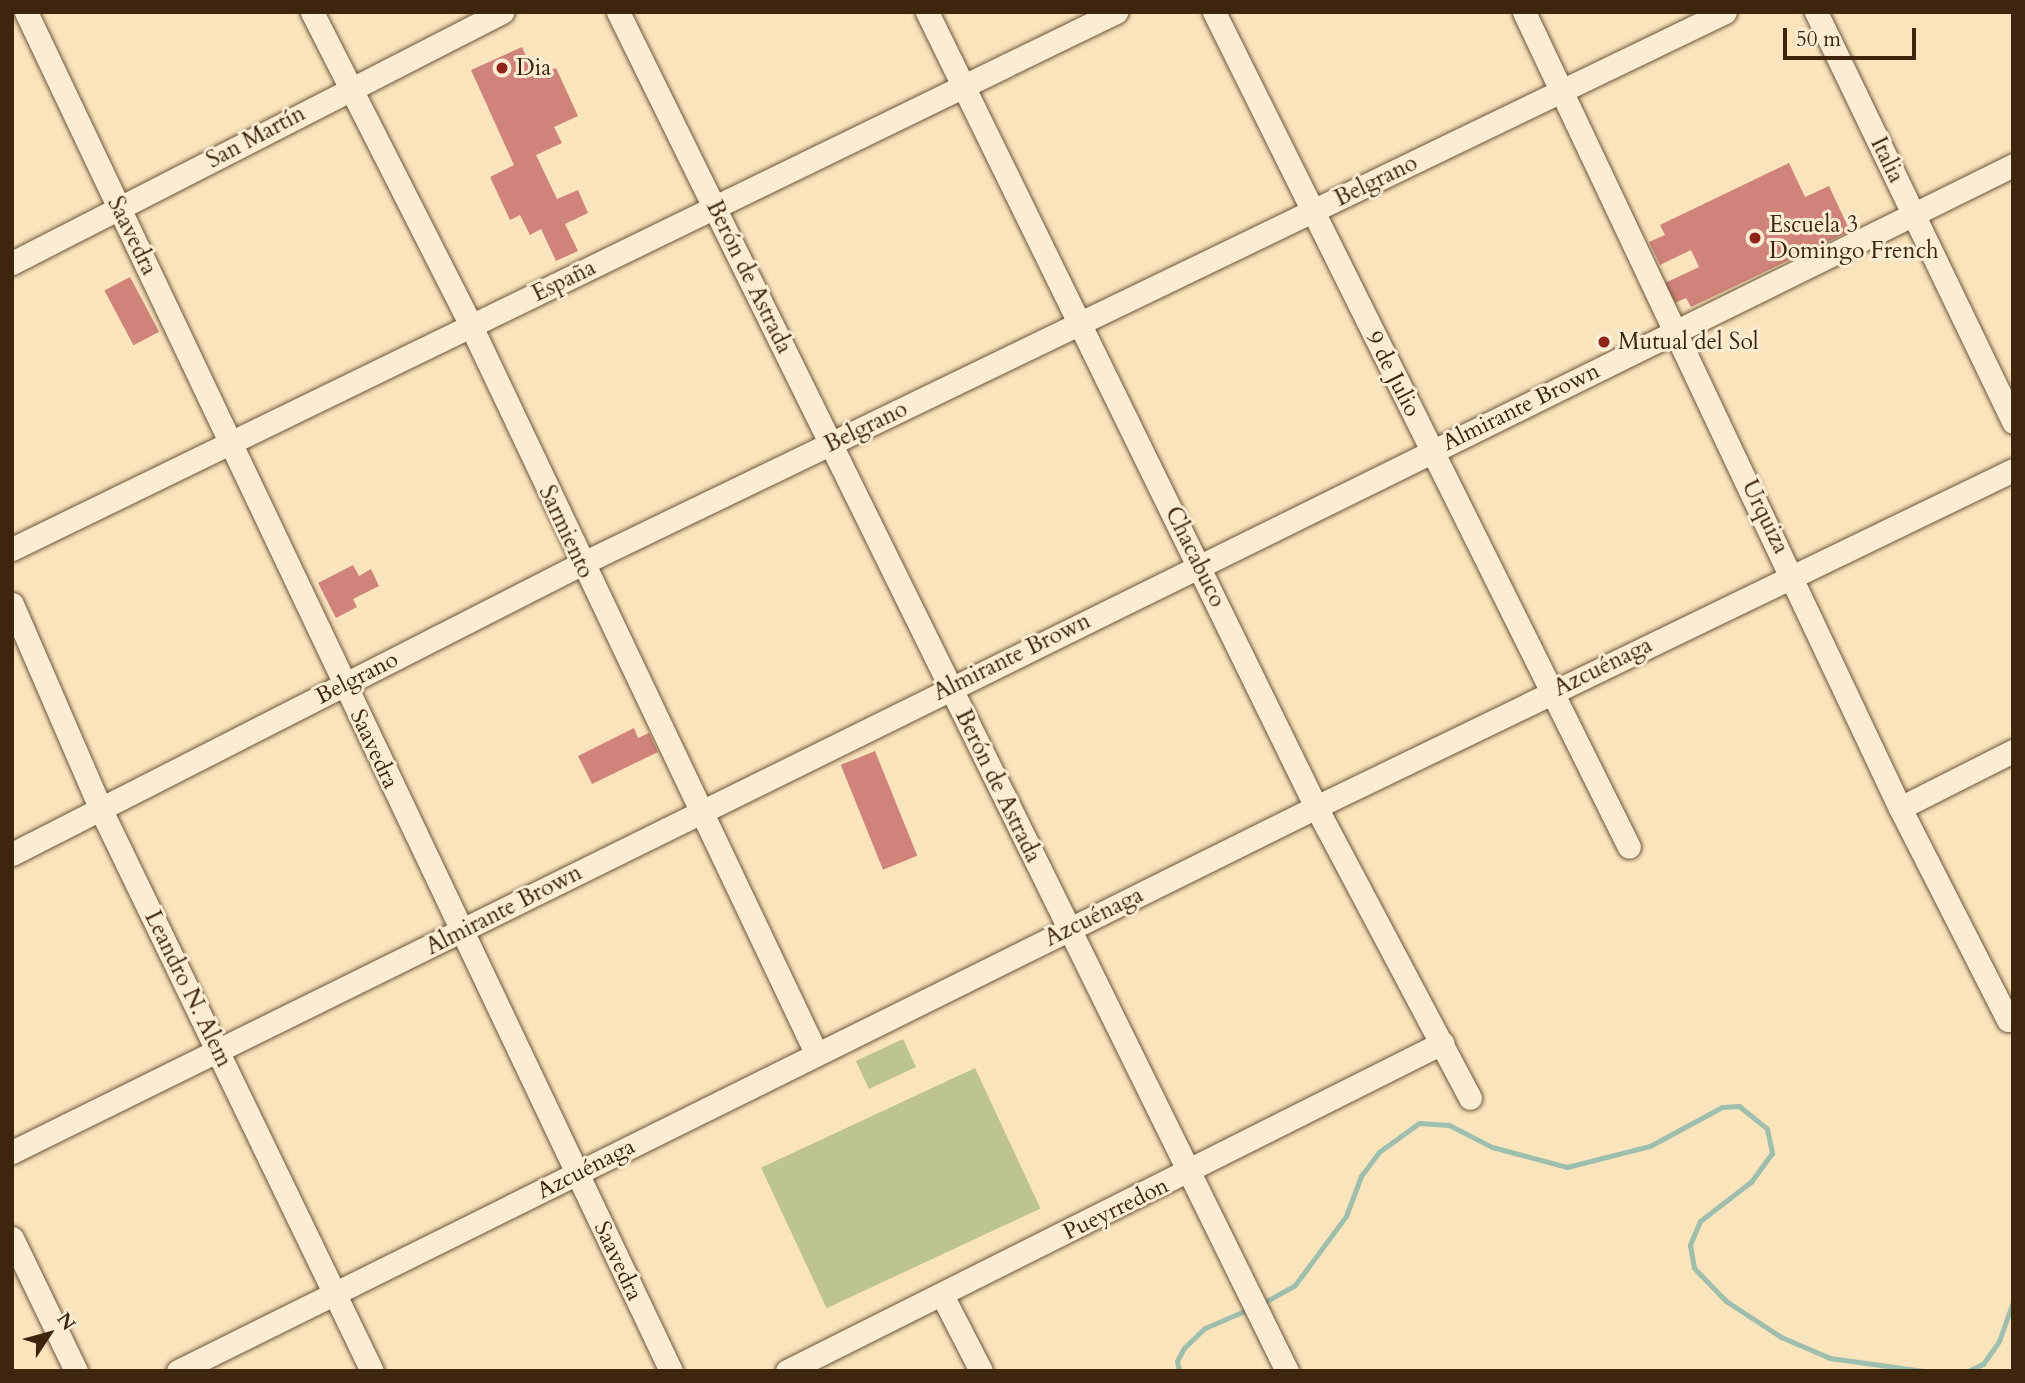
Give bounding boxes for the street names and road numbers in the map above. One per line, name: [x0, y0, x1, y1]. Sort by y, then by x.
street label: San Martín: [202, 100, 310, 174]
street label: Italia: [1864, 133, 1910, 187]
street label: Belgrano: [1330, 149, 1422, 213]
street label: Saavedra: [101, 192, 163, 280]
street label: Berón de Astrada: [700, 196, 798, 358]
street label: España: [528, 254, 600, 308]
street label: 9 de Julio: [1360, 327, 1426, 421]
street label: Almirante Brown: [1438, 357, 1604, 457]
street label: Belgrano: [820, 395, 912, 459]
street label: Urquiza: [1735, 476, 1795, 558]
street label: Sarmiento: [533, 481, 599, 583]
street label: Chacabuco: [1159, 502, 1231, 612]
street label: Almirante Brown: [929, 607, 1095, 707]
street label: Azcuénaga: [1549, 631, 1657, 703]
street label: Belgrano: [311, 646, 403, 710]
street label: Saavedra: [344, 705, 404, 793]
street label: Berón de Astrada: [949, 705, 1047, 867]
street label: Almirante Brown: [421, 859, 587, 961]
street label: Azcuénaga: [1040, 881, 1148, 953]
street label: Leandro N. Alem: [138, 906, 238, 1072]
street label: Azcuénaga: [532, 1133, 640, 1205]
street label: Pueyrredon: [1059, 1172, 1173, 1246]
street label: Saavedra: [588, 1217, 648, 1305]

